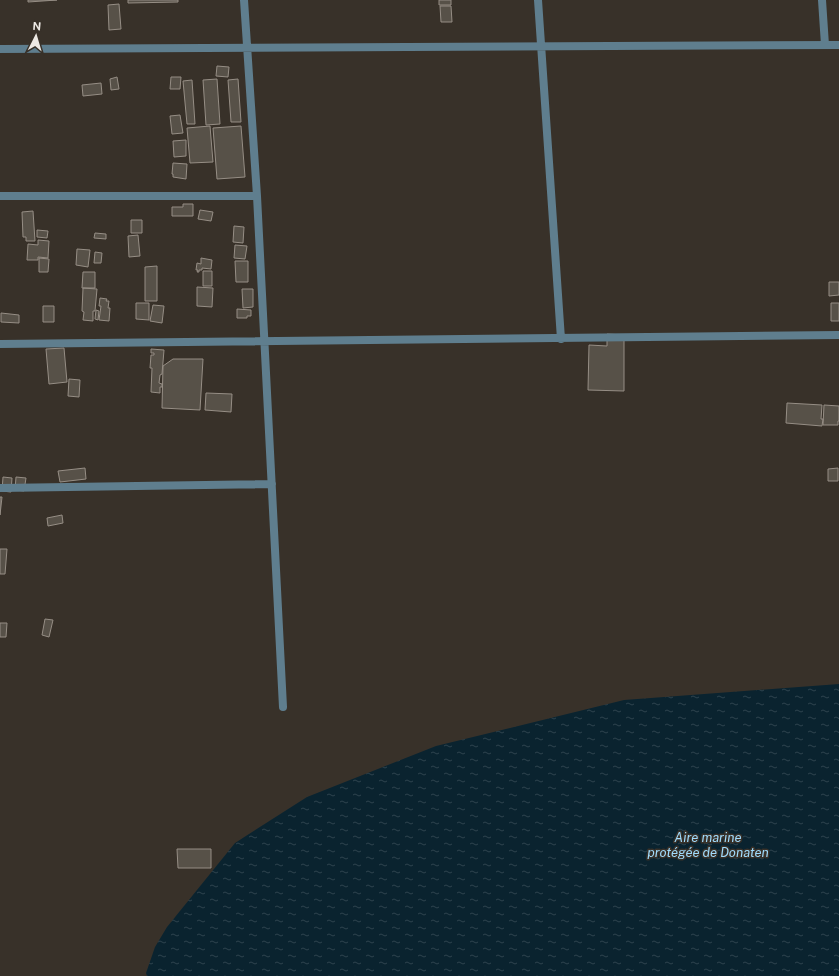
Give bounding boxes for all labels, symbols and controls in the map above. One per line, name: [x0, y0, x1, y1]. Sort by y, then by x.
north arrow: [16, 16, 56, 56]
text: N: [32, 20, 42, 32]
water label: Aire marine protégée de Donaten: [647, 830, 769, 860]

